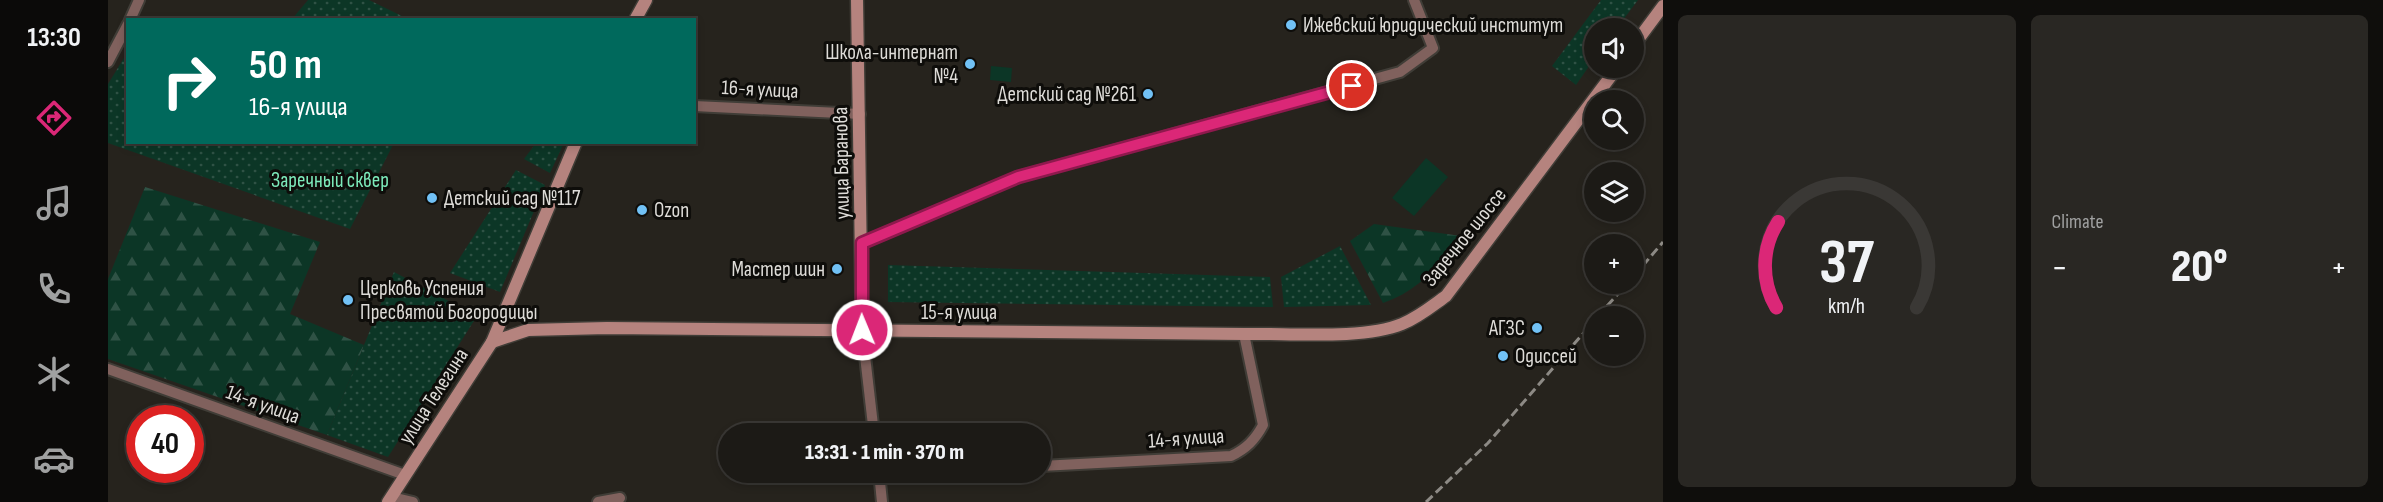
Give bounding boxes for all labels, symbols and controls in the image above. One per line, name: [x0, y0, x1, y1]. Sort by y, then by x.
place label: Ижевский юридический институт: [1303, 13, 1563, 38]
marker: Ижевский юридический институт: [1284, 18, 1298, 32]
map controls: [1584, 18, 1644, 366]
button: sound: [1584, 18, 1644, 78]
text: 13:30: [27, 22, 81, 54]
text: 50 m: [249, 40, 322, 91]
place label: Школа-интернат №4: [825, 40, 958, 89]
icon: right: [150, 42, 228, 120]
marker: Школа-интернат №4: [963, 57, 977, 71]
pin: [1326, 60, 1377, 111]
icon: arrive: [1335, 69, 1368, 102]
street label: 16-я улица: [721, 75, 799, 104]
place label: Детский сад №261: [998, 82, 1137, 107]
marker: Детский сад №261: [1141, 87, 1155, 101]
button: search: [1584, 90, 1644, 150]
text: 16-я улица: [249, 91, 348, 123]
icon: directions: [33, 97, 75, 139]
street label: улица Баранова: [828, 107, 855, 219]
button: layers: [1584, 162, 1644, 222]
park label: Заречный сквер: [271, 168, 389, 193]
icon: music: [33, 182, 75, 224]
street label: Заречное шоссе: [1417, 183, 1512, 292]
place label: Детский сад №117: [444, 186, 581, 211]
marker: Детский сад №117: [425, 191, 439, 205]
place label: Ozon: [654, 198, 689, 223]
marker: Ozon: [635, 203, 649, 217]
text: Climate: [2052, 210, 2104, 234]
text: 37: [1819, 226, 1875, 301]
button: +: [1584, 234, 1644, 294]
text: 20°: [2171, 240, 2228, 295]
text: −: [2052, 248, 2068, 288]
text: +: [2331, 248, 2347, 288]
place label: Мастер шин: [731, 257, 825, 282]
marker: Мастер шин: [830, 262, 844, 276]
icon: phone: [33, 268, 75, 310]
place label: Церковь Успения Пресвятой Богородицы: [360, 276, 538, 325]
marker: Церковь Успения Пресвятой Богородицы: [341, 293, 355, 307]
text: km/h: [1828, 294, 1865, 319]
position arrow: [830, 298, 894, 362]
street label: 15-я улица: [921, 300, 997, 325]
button: −: [1584, 306, 1644, 366]
place label: АГЗС: [1488, 316, 1525, 341]
marker: АГЗС: [1530, 321, 1544, 335]
street label: улица Телегина: [393, 344, 474, 449]
place label: Одиссей: [1515, 344, 1577, 369]
marker: Одиссей: [1496, 349, 1510, 363]
icon: climate: [33, 353, 75, 395]
street label: 14-я улица: [223, 380, 303, 429]
speed limit sign: 40: [126, 405, 204, 483]
street label: 14-я улица: [1147, 423, 1225, 454]
icon: car: [33, 438, 75, 480]
text: 13:31 · 1 min · 370 m: [805, 439, 964, 466]

